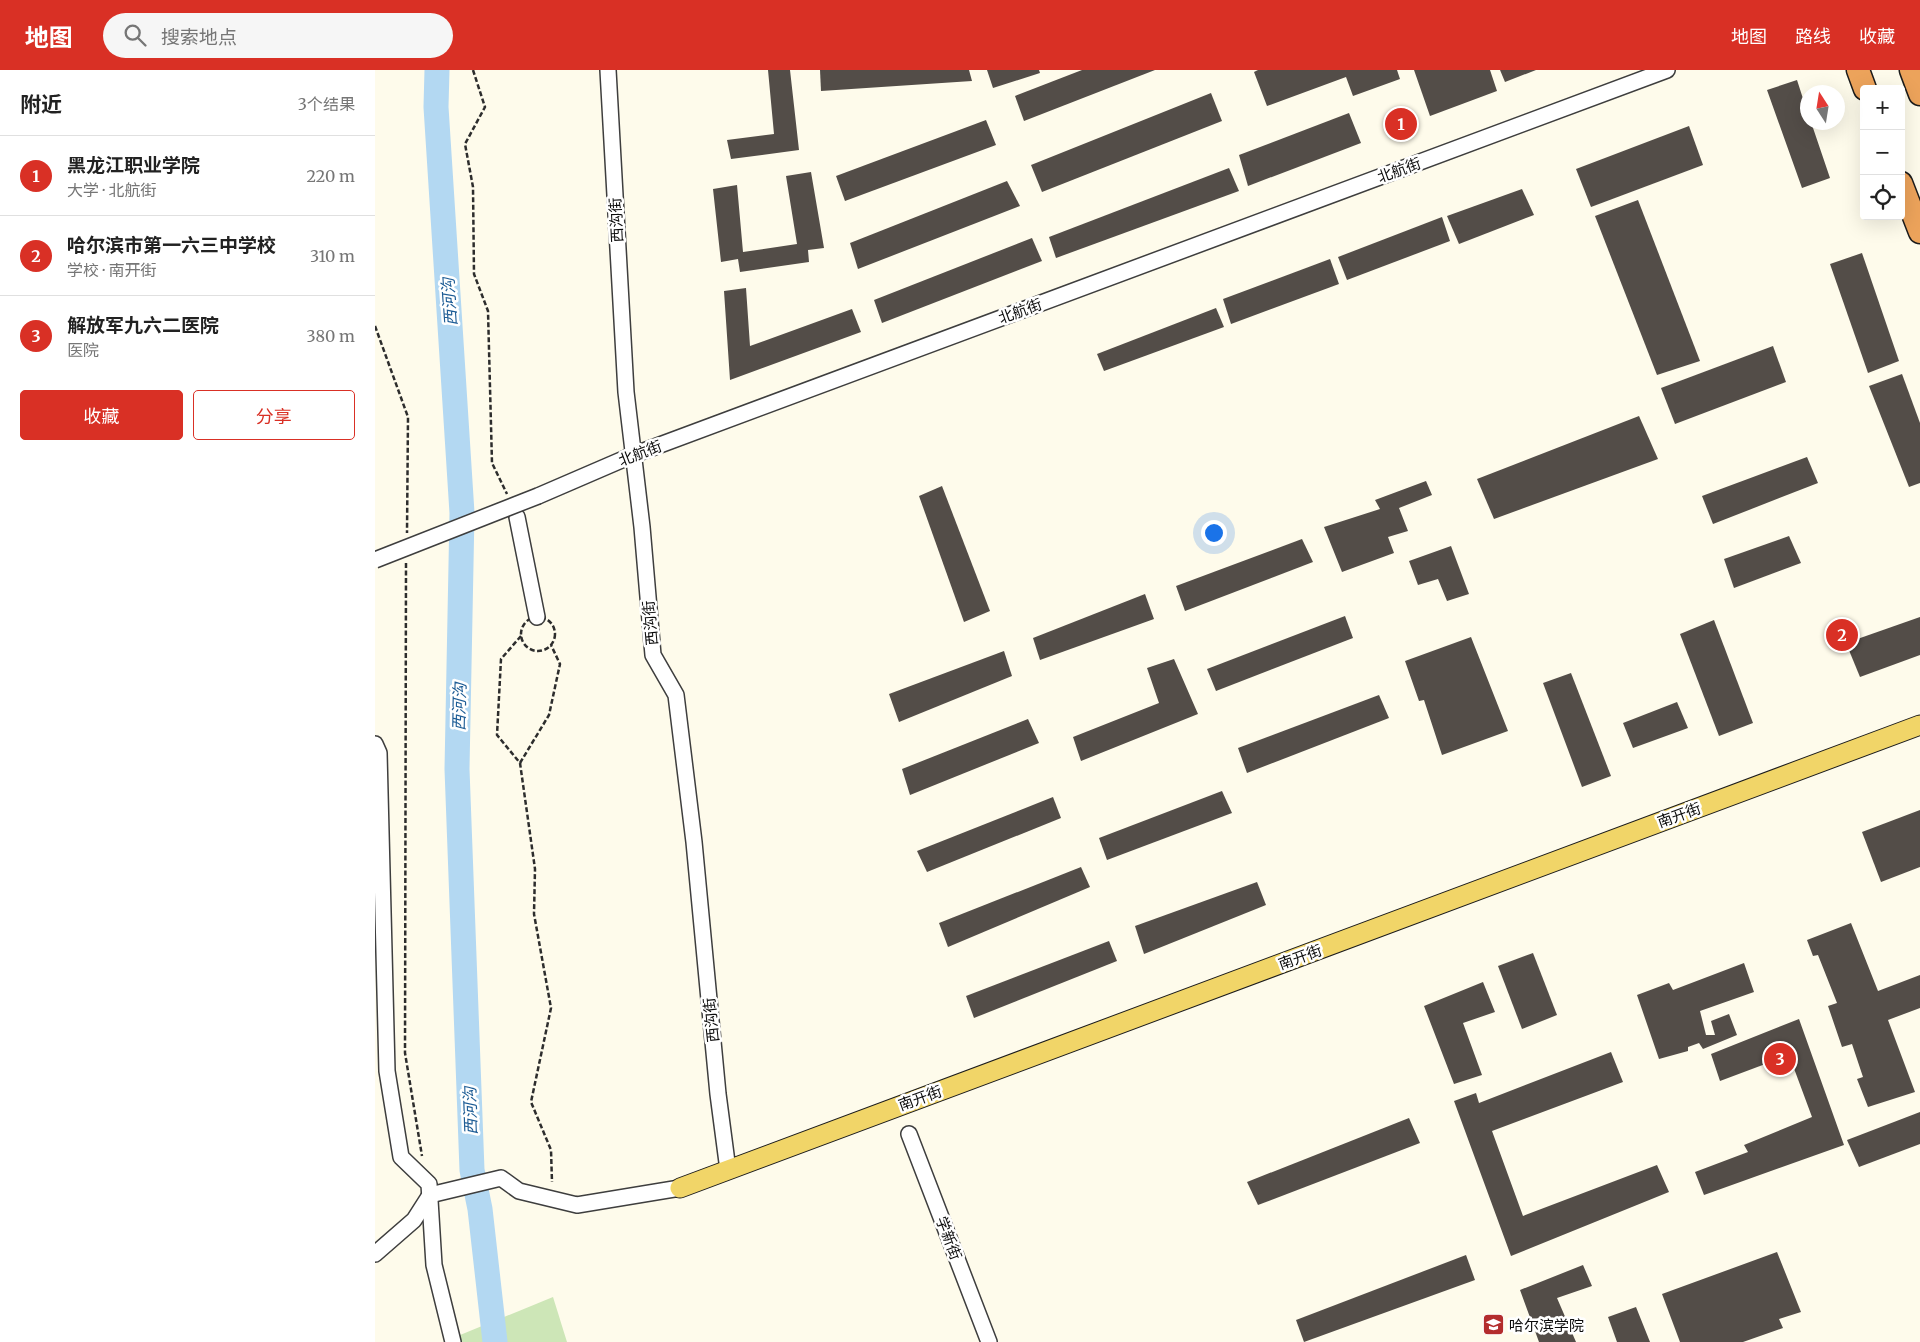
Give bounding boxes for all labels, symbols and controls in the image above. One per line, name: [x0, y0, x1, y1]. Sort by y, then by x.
search box: [103, 13, 453, 58]
icon: search: [121, 21, 149, 49]
text: 地图: [25, 22, 73, 53]
text: 搜索地点: [161, 25, 237, 49]
text: 地图: [1731, 25, 1767, 48]
text: 路线: [1795, 25, 1831, 48]
text: 收藏: [1859, 25, 1895, 48]
north arrow: [1800, 85, 1845, 130]
map controls: [1860, 85, 1905, 220]
button: +: [1860, 85, 1905, 130]
text: 附近: [20, 91, 62, 118]
text: 3个结果: [298, 94, 355, 114]
pin: 1: [1385, 105, 1417, 143]
button: −: [1860, 130, 1905, 175]
text: 黑龙江职业学院: [67, 153, 200, 177]
street label: 北航街: [1375, 153, 1423, 187]
text: 1: [32, 166, 40, 186]
text: 220 m: [307, 166, 355, 186]
button: locate: [1860, 175, 1905, 220]
text: 大学 · 北航街: [67, 180, 156, 200]
street label: 西沟街: [605, 197, 627, 243]
text: 哈尔滨市第一六三中学校: [67, 233, 276, 257]
text: 2: [31, 246, 41, 266]
text: 310 m: [310, 246, 355, 266]
text: 学校 · 南开街: [67, 260, 156, 280]
water label: 西河沟: [437, 275, 461, 327]
street label: 北航街: [996, 294, 1044, 328]
text: 解放军九六二医院: [67, 313, 219, 337]
text: 3: [31, 326, 41, 346]
text: 380 m: [307, 326, 355, 346]
text: 医院: [67, 340, 99, 360]
button: 收藏: [20, 390, 183, 440]
button: 分享: [193, 390, 355, 440]
street label: 北航街: [616, 436, 664, 470]
your location: [1201, 520, 1227, 546]
street label: 西沟街: [639, 600, 661, 646]
pin: 2: [1826, 616, 1858, 654]
water label: 西河沟: [449, 681, 469, 731]
street label: 南开街: [1655, 798, 1703, 832]
street label: 南开街: [1276, 940, 1324, 974]
street label: 西沟街: [699, 997, 723, 1043]
pin: 3: [1764, 1040, 1796, 1078]
street label: 南开街: [896, 1081, 944, 1115]
water label: 西河沟: [459, 1085, 481, 1135]
street label: 学新街: [932, 1214, 966, 1262]
school or university icon: 哈尔滨学院: [1481, 1313, 1505, 1337]
place label: 哈尔滨学院: [1509, 1316, 1584, 1335]

